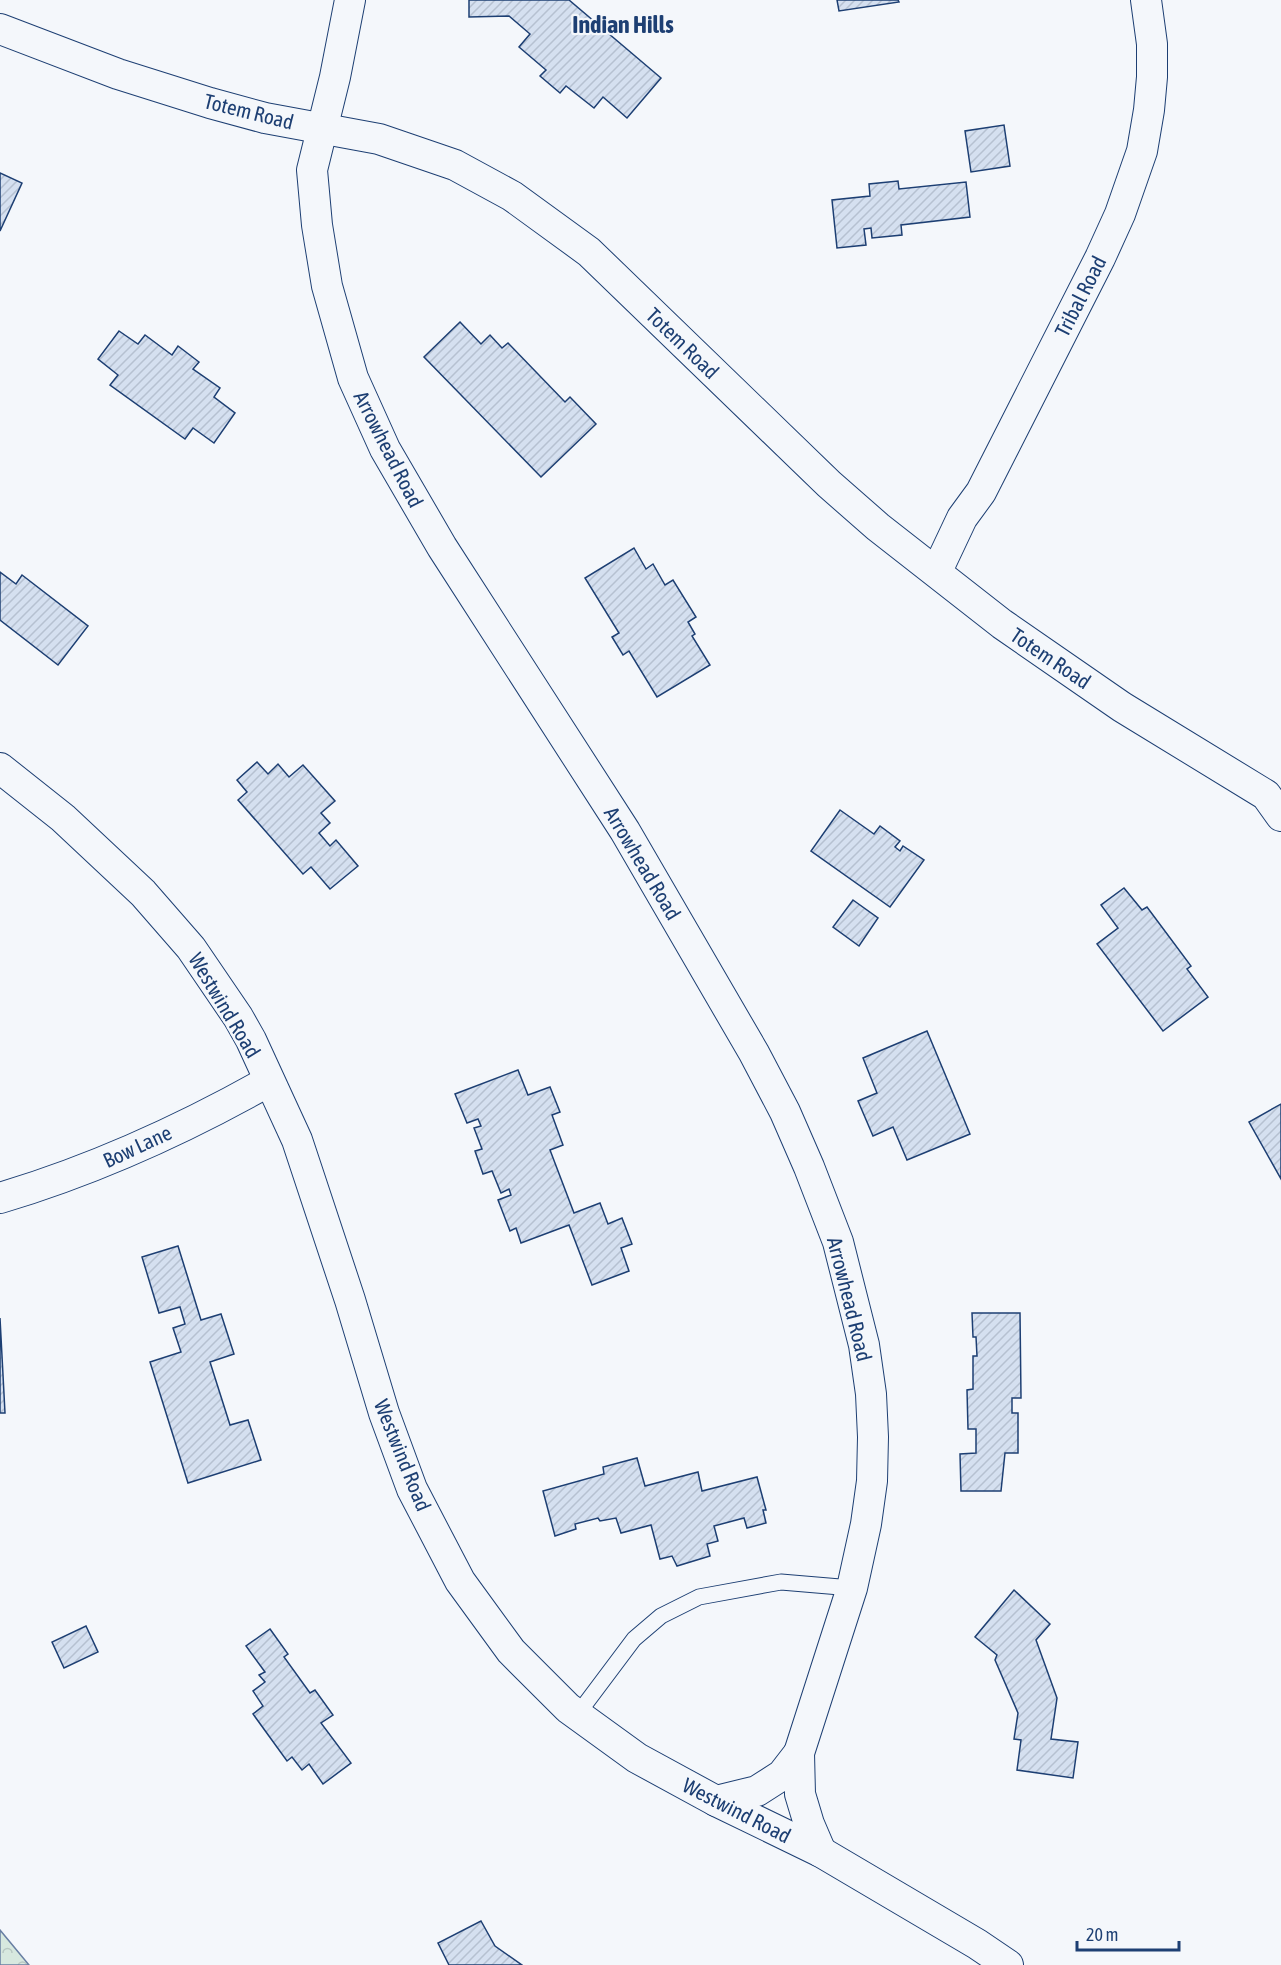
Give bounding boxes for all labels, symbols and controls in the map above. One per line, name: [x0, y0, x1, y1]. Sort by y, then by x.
district label: Indian Hills: [572, 11, 674, 38]
street label: Totem Road: [202, 88, 296, 134]
street label: Tribal Road: [1050, 252, 1110, 340]
street label: Totem Road: [642, 303, 724, 383]
street label: Arrowhead Road: [349, 387, 429, 511]
street label: Totem Road: [1006, 623, 1096, 693]
street label: Arrowhead Road: [600, 802, 686, 924]
street label: Westwind Road: [184, 948, 266, 1062]
street label: Bow Lane: [99, 1120, 175, 1172]
street label: Arrowhead Road: [823, 1234, 877, 1364]
street label: Westwind Road: [370, 1396, 436, 1514]
street label: Westwind Road: [679, 1773, 795, 1847]
scale bar: [1077, 1914, 1179, 1952]
text: 20 m: [1086, 1924, 1118, 1945]

